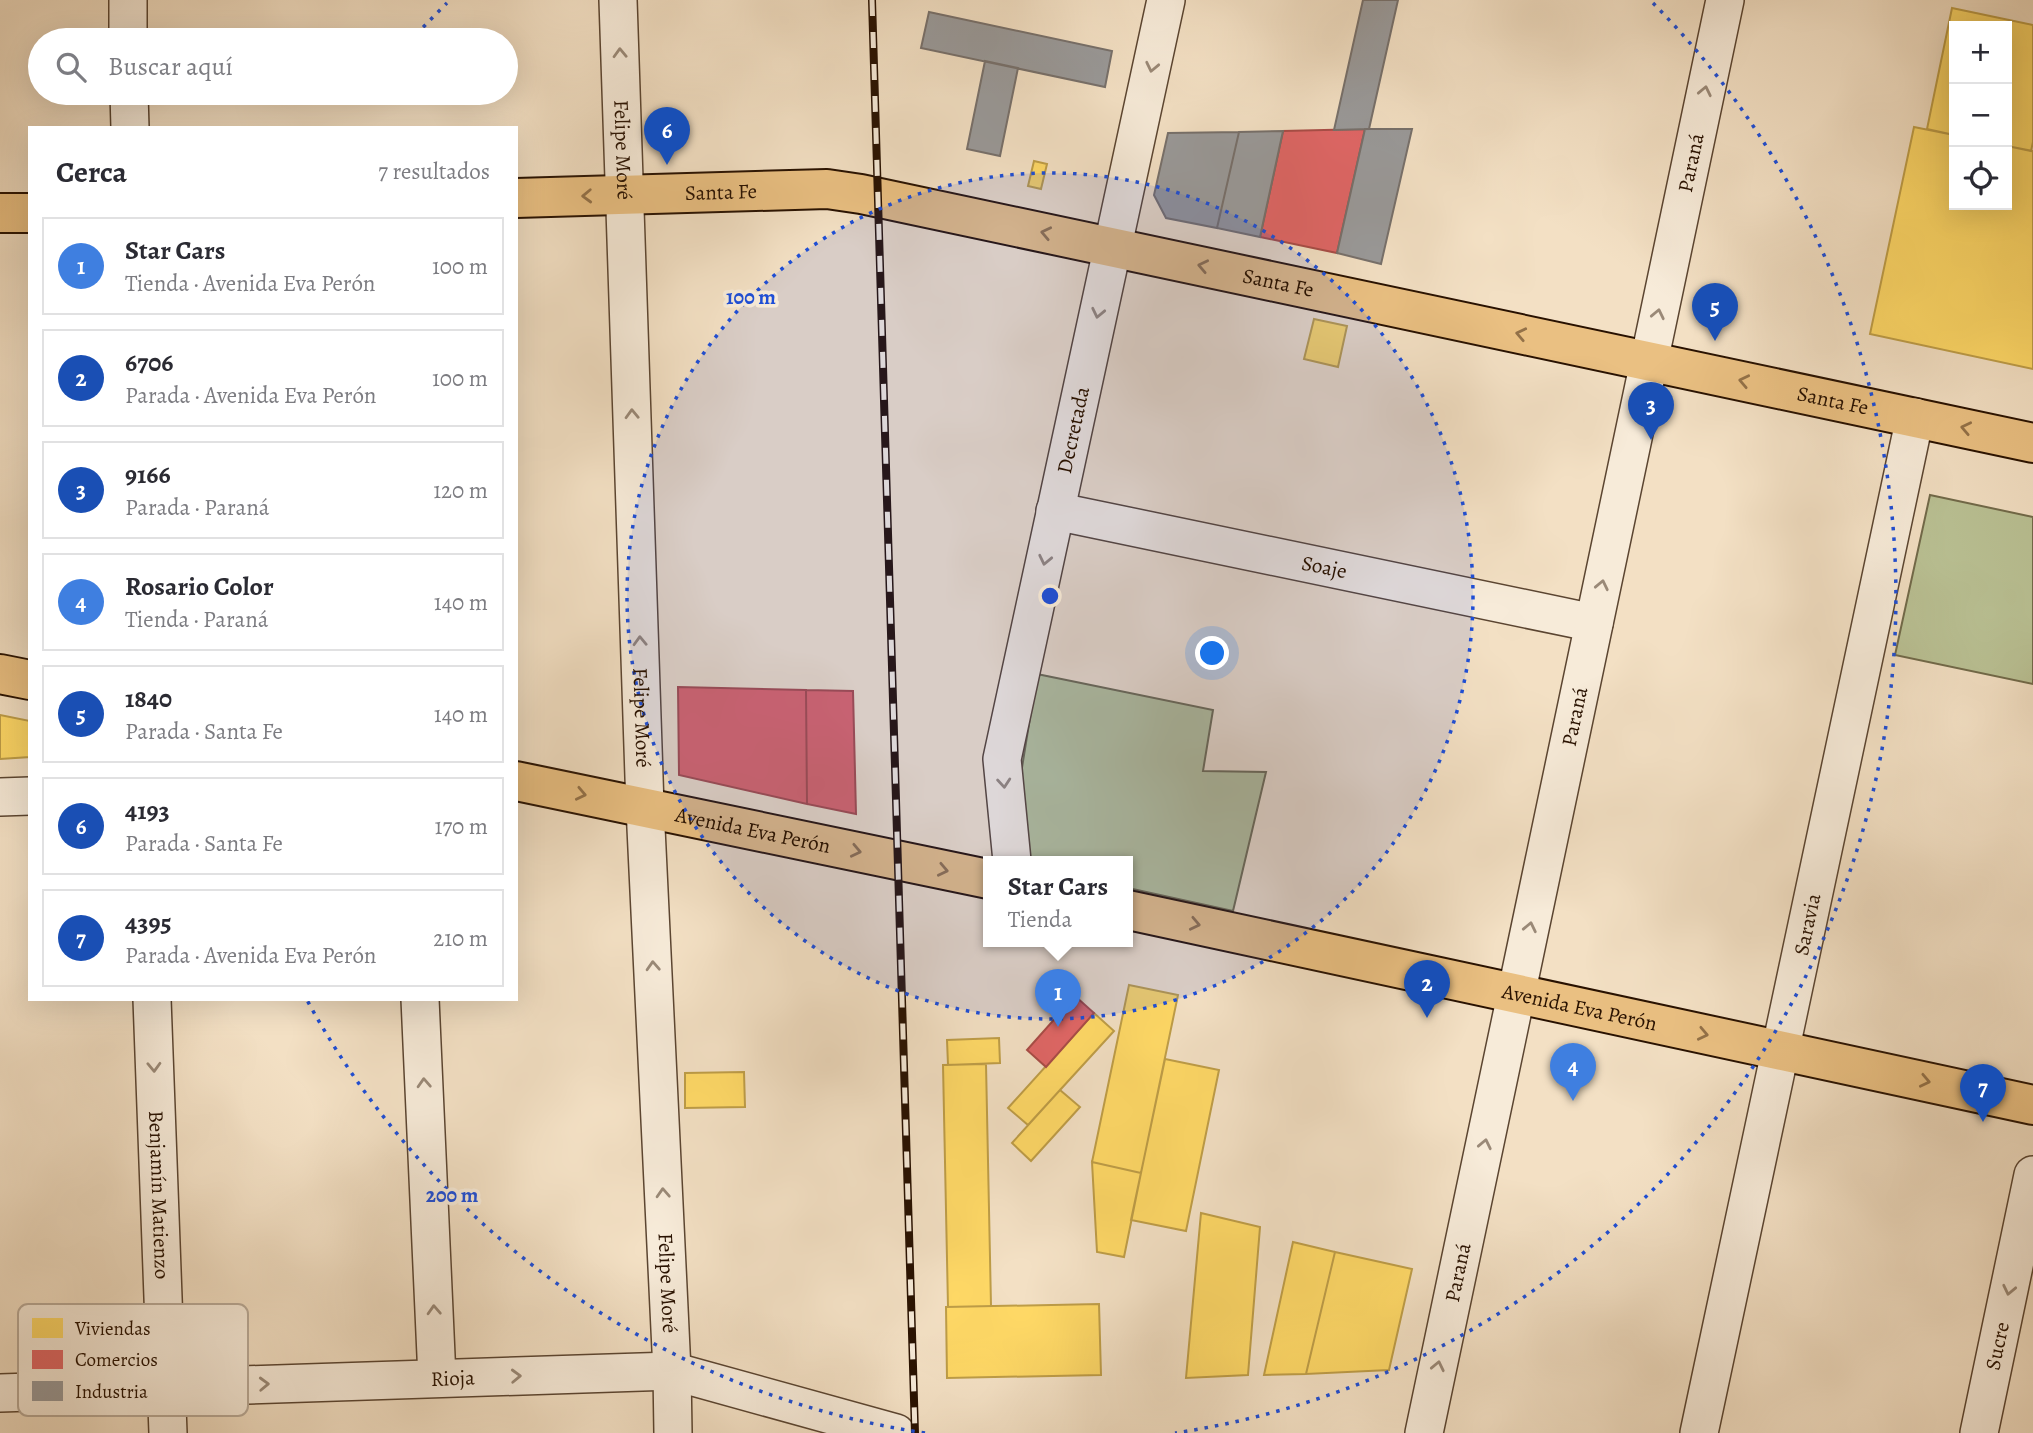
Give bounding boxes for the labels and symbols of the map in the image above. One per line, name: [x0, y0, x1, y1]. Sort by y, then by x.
one-way arrow: [613, 48, 628, 59]
one-way arrow: [1145, 61, 1160, 73]
one-way arrow: [1697, 85, 1712, 97]
street label: Felipe Moré: [607, 99, 639, 200]
pin: 6: [644, 107, 690, 165]
street label: Paraná: [1671, 130, 1711, 195]
street label: Santa Fe: [684, 177, 757, 207]
one-way arrow: [581, 189, 592, 204]
one-way arrow: [1040, 226, 1052, 241]
one-way arrow: [1197, 259, 1209, 274]
street label: Santa Fe: [1240, 261, 1316, 304]
text: 100 m: [726, 283, 776, 311]
pin: 5: [1692, 283, 1738, 341]
one-way arrow: [1092, 307, 1107, 319]
one-way arrow: [1650, 308, 1665, 320]
one-way arrow: [1515, 327, 1527, 342]
one-way arrow: [1738, 375, 1750, 390]
street label: Santa Fe: [1795, 379, 1871, 422]
pin: 3: [1628, 382, 1674, 440]
street label: Decretada: [1050, 384, 1096, 476]
one-way arrow: [625, 408, 640, 419]
one-way arrow: [1960, 422, 1972, 437]
street label: Soaje: [1299, 549, 1349, 585]
one-way arrow: [1038, 554, 1053, 566]
one-way arrow: [1593, 579, 1608, 591]
centre of rings: [1038, 584, 1062, 608]
one-way arrow: [632, 635, 647, 646]
your location: [1195, 636, 1229, 670]
street label: Felipe Moré: [626, 667, 658, 768]
street label: Paraná: [1555, 684, 1594, 749]
one-way arrow: [996, 777, 1011, 788]
one-way arrow: [575, 786, 587, 801]
street label: Avenida Eva Perón: [672, 800, 833, 860]
one-way arrow: [850, 843, 862, 858]
one-way arrow: [937, 861, 949, 876]
street label: Saravia: [1787, 891, 1827, 958]
one-way arrow: [1189, 916, 1201, 931]
one-way arrow: [1521, 921, 1536, 933]
one-way arrow: [645, 960, 660, 971]
pin: 2: [1404, 960, 1450, 1018]
pin: 1: [1035, 969, 1081, 1027]
street label: Avenida Eva Perón: [1499, 977, 1660, 1038]
one-way arrow: [1697, 1025, 1709, 1040]
pin: 4: [1550, 1043, 1596, 1101]
one-way arrow: [147, 1062, 162, 1073]
pin: 7: [1960, 1064, 2006, 1122]
one-way arrow: [1919, 1073, 1931, 1088]
one-way arrow: [417, 1077, 432, 1088]
street label: Benjamín Matienzo: [142, 1110, 176, 1280]
one-way arrow: [1476, 1138, 1491, 1150]
text: 200 m: [426, 1181, 479, 1209]
one-way arrow: [656, 1188, 671, 1199]
street label: Felipe Moré: [651, 1232, 684, 1334]
street label: Paraná: [1438, 1240, 1478, 1305]
one-way arrow: [2002, 1284, 2017, 1296]
legend: [18, 1304, 248, 1416]
one-way arrow: [427, 1304, 442, 1315]
text: Viviendas: [74, 1316, 151, 1342]
street label: Sucre: [1979, 1319, 2016, 1373]
text: Comercios: [75, 1347, 158, 1373]
one-way arrow: [1429, 1360, 1444, 1372]
street label: Rioja: [430, 1363, 475, 1393]
one-way arrow: [511, 1368, 522, 1383]
one-way arrow: [259, 1376, 270, 1392]
text: Industria: [75, 1379, 148, 1405]

